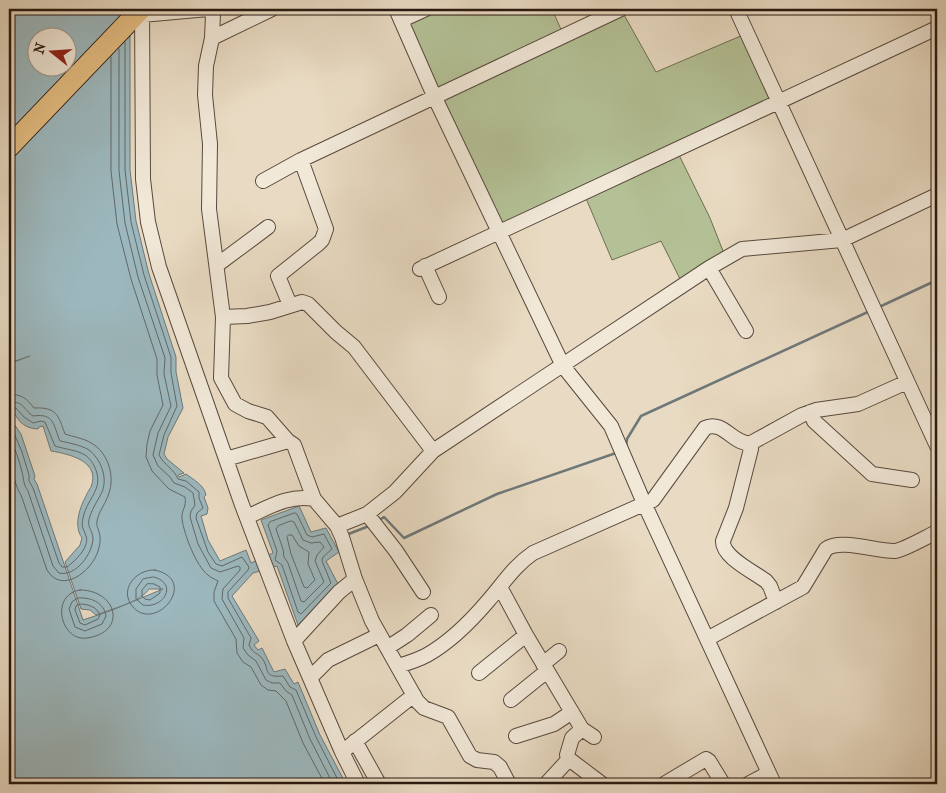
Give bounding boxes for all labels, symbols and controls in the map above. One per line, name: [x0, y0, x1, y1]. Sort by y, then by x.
north arrow: [28, 28, 78, 78]
text: N: [30, 40, 50, 56]

